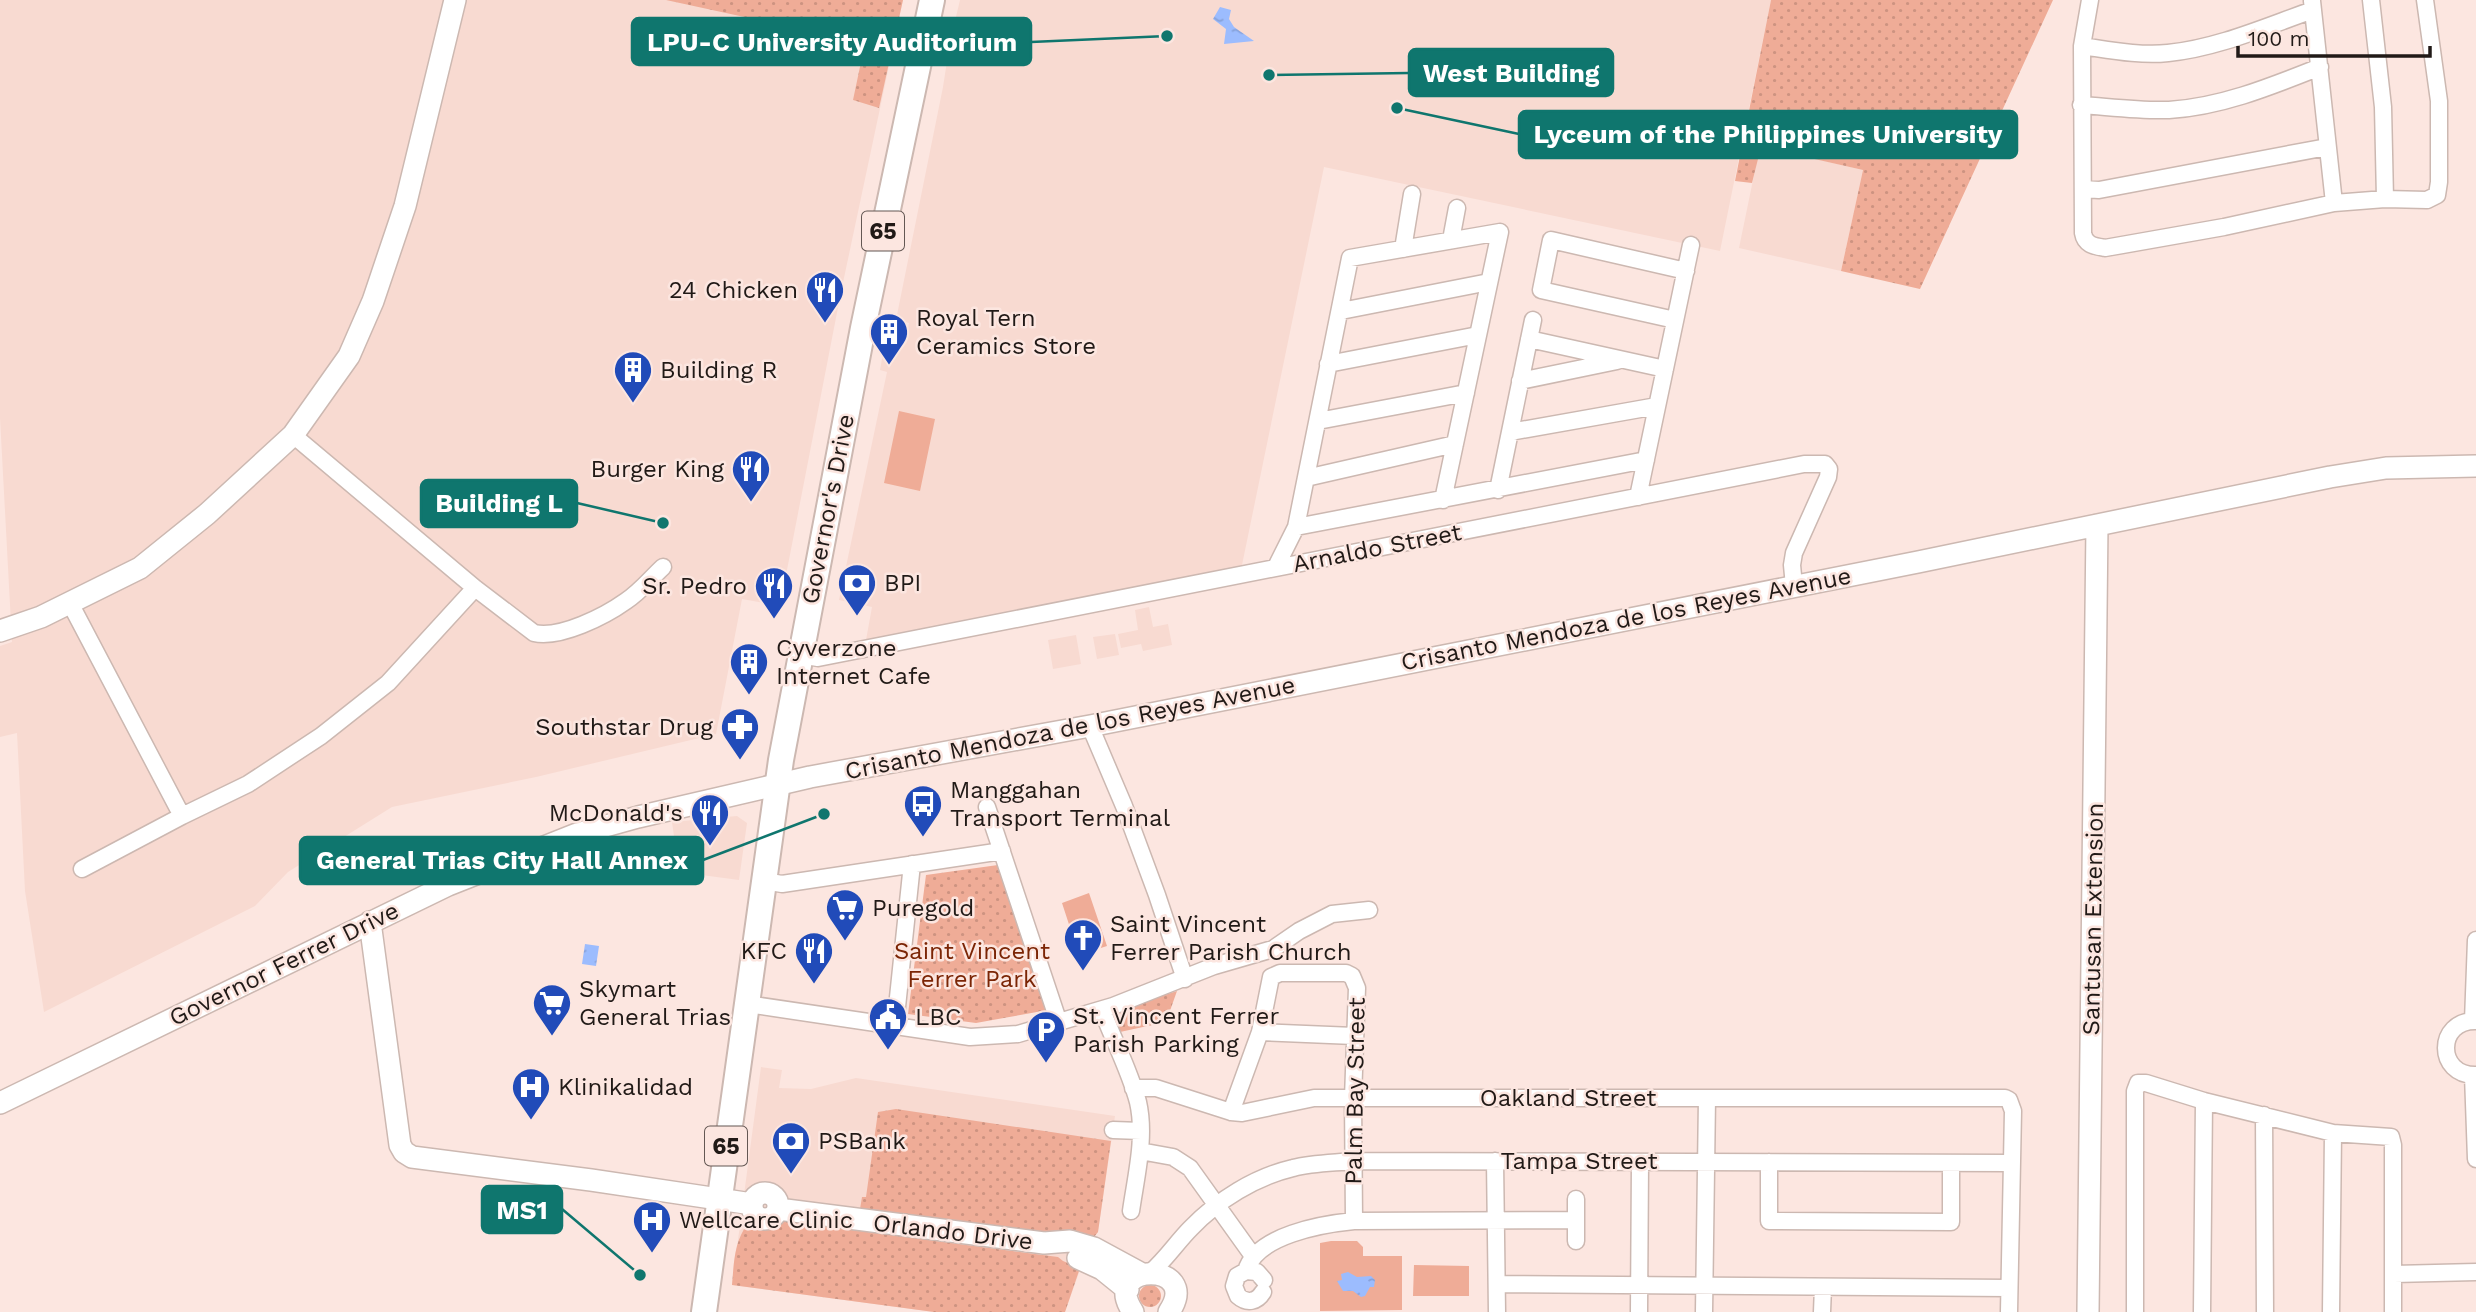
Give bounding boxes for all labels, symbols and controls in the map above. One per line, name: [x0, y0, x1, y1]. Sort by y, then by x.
scale bar: [2238, 14, 2430, 58]
callout: LPU-C University Auditorium: [632, 18, 1031, 65]
text: 100 m: [2248, 26, 2310, 51]
text: LPU-C University Auditorium: [647, 27, 1017, 57]
callout: West Building: [1409, 49, 1613, 96]
text: West Building: [1423, 58, 1600, 88]
callout: Lyceum of the Philippines University: [1519, 111, 2017, 158]
text: Lyceum of the Philippines University: [1534, 119, 2003, 149]
road number: 65: [862, 212, 904, 250]
restaurant icon: 24 Chicken: [804, 269, 846, 324]
place label: 24 Chicken: [669, 276, 798, 304]
place label: Royal Tern Ceramics Store: [916, 304, 1096, 360]
building icon: Royal Tern Ceramics Store: [868, 311, 910, 366]
building icon: Building R: [612, 349, 654, 404]
place label: Building R: [660, 356, 777, 384]
street label: Governor's Drive: [796, 412, 860, 606]
restaurant icon: Burger King: [730, 448, 772, 503]
place label: Burger King: [591, 455, 724, 483]
callout: Building L: [421, 480, 577, 527]
text: Building L: [435, 488, 563, 518]
street label: Arnaldo Street: [1290, 518, 1464, 578]
bank icon: BPI: [836, 562, 878, 617]
street label: Crisanto Mendoza de los Reyes Avenue: [1399, 562, 1853, 676]
restaurant icon: Sr. Pedro: [753, 565, 795, 620]
place label: BPI: [884, 569, 921, 597]
place label: Sr. Pedro: [642, 572, 747, 600]
place label: Cyverzone Internet Cafe: [776, 634, 931, 690]
building icon: Cyverzone Internet Cafe: [728, 641, 770, 696]
street label: Crisanto Mendoza de los Reyes Avenue: [843, 671, 1297, 785]
pharmacy icon: Southstar Drug: [719, 706, 761, 761]
place label: Southstar Drug: [535, 713, 713, 741]
place label: Manggahan Transport Terminal: [950, 776, 1171, 832]
bus stop icon: Manggahan Transport Terminal: [902, 783, 944, 838]
restaurant icon: McDonald's: [689, 792, 731, 847]
place label: McDonald's: [549, 799, 683, 827]
street label: Santusan Extension: [2077, 802, 2109, 1036]
callout: General Trias City Hall Annex: [300, 837, 703, 884]
text: General Trias City Hall Annex: [316, 845, 689, 875]
supermarket icon: Puregold: [824, 887, 866, 942]
place label: Puregold: [872, 894, 974, 922]
street label: Governor Ferrer Drive: [165, 896, 403, 1032]
place label: Saint Vincent Ferrer Parish Church: [1110, 910, 1352, 966]
church icon: Saint Vincent Ferrer Parish Church: [1062, 917, 1104, 972]
restaurant icon: KFC: [793, 930, 835, 985]
place label: KFC: [740, 937, 787, 965]
park label: Saint Vincent Ferrer Park: [894, 937, 1050, 993]
place label: Skymart General Trias: [579, 975, 731, 1031]
supermarket icon: Skymart General Trias: [531, 982, 573, 1037]
public building icon: LBC: [867, 996, 909, 1051]
street label: Palm Bay Street: [1339, 997, 1371, 1185]
place label: St. Vincent Ferrer Parish Parking: [1073, 1002, 1279, 1058]
place label: LBC: [915, 1003, 962, 1031]
parking icon: St. Vincent Ferrer Parish Parking: [1025, 1009, 1067, 1064]
hospital icon: Klinikalidad: [510, 1066, 552, 1121]
place label: Klinikalidad: [558, 1073, 693, 1101]
street label: Oakland Street: [1480, 1084, 1656, 1112]
bank icon: PSBank: [770, 1120, 812, 1175]
road number: 65: [705, 1126, 747, 1166]
place label: PSBank: [818, 1127, 906, 1155]
street label: Tampa Street: [1500, 1147, 1658, 1175]
callout: MS1: [482, 1186, 562, 1233]
text: MS1: [496, 1195, 548, 1225]
hospital icon: Wellcare Clinic: [631, 1199, 673, 1254]
place label: Wellcare Clinic: [679, 1206, 853, 1234]
street label: Orlando Drive: [872, 1208, 1034, 1256]

